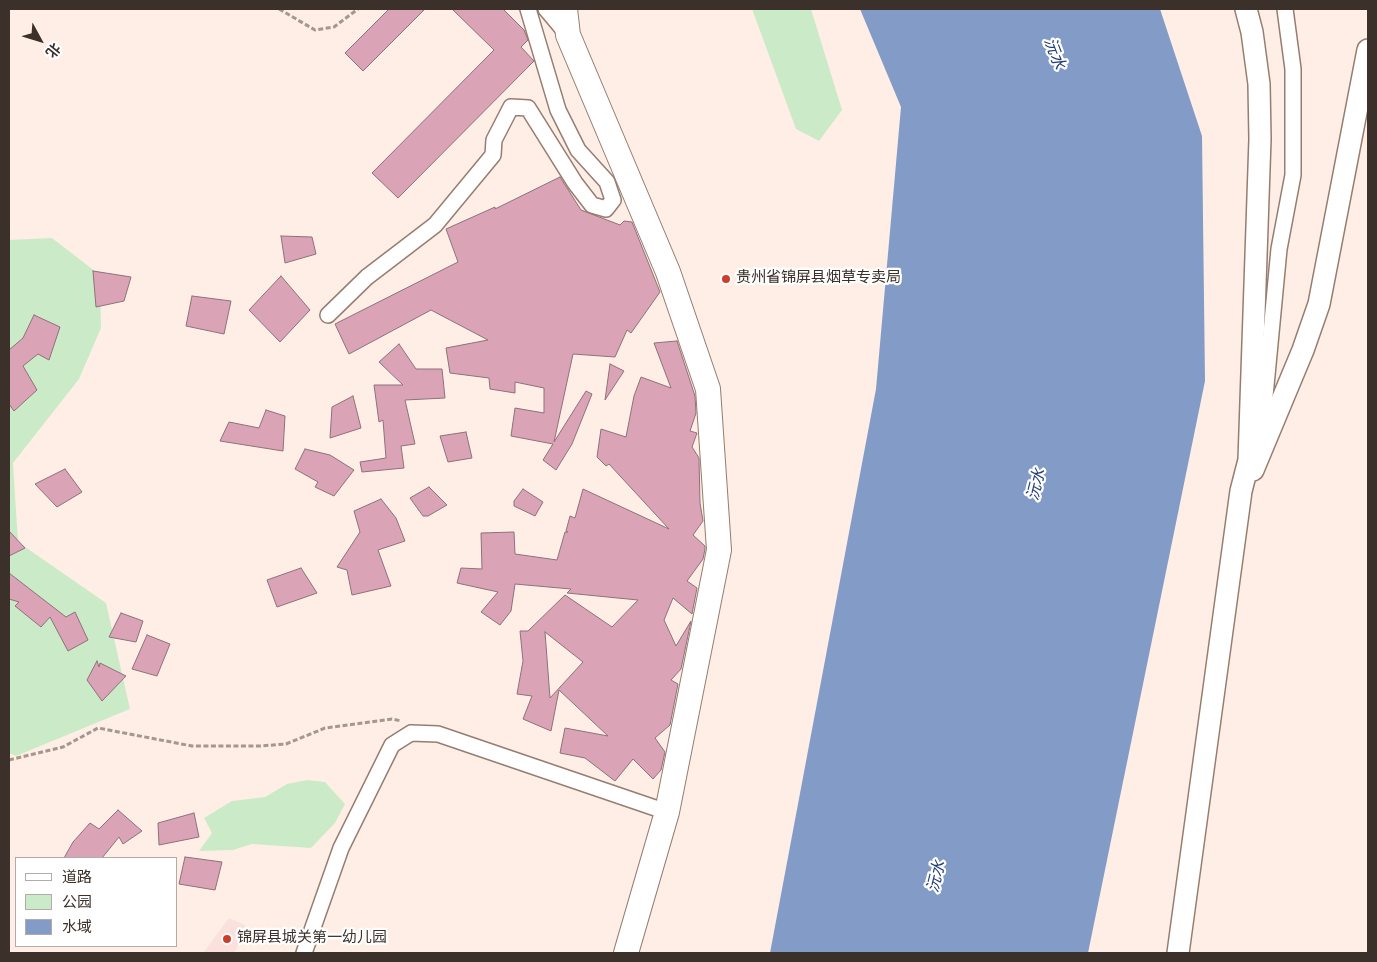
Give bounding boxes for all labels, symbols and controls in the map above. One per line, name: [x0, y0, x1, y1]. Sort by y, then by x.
north arrow: [15, 15, 65, 65]
water label: 沅水: [1038, 36, 1068, 72]
text: 北: [41, 39, 63, 61]
place label: 贵州省锦屏县烟草专卖局: [736, 270, 901, 288]
marker: 贵州省锦屏县烟草专卖局: [720, 273, 732, 285]
water label: 沅水: [1025, 467, 1051, 503]
legend: [15, 857, 178, 947]
water label: 沅水: [925, 859, 951, 895]
text: 道路: [62, 869, 92, 888]
text: 公园: [62, 894, 92, 913]
text: 水域: [62, 919, 92, 938]
place label: 锦屏县城关第一幼儿园: [237, 930, 387, 948]
marker: 锦屏县城关第一幼儿园: [221, 933, 233, 945]

